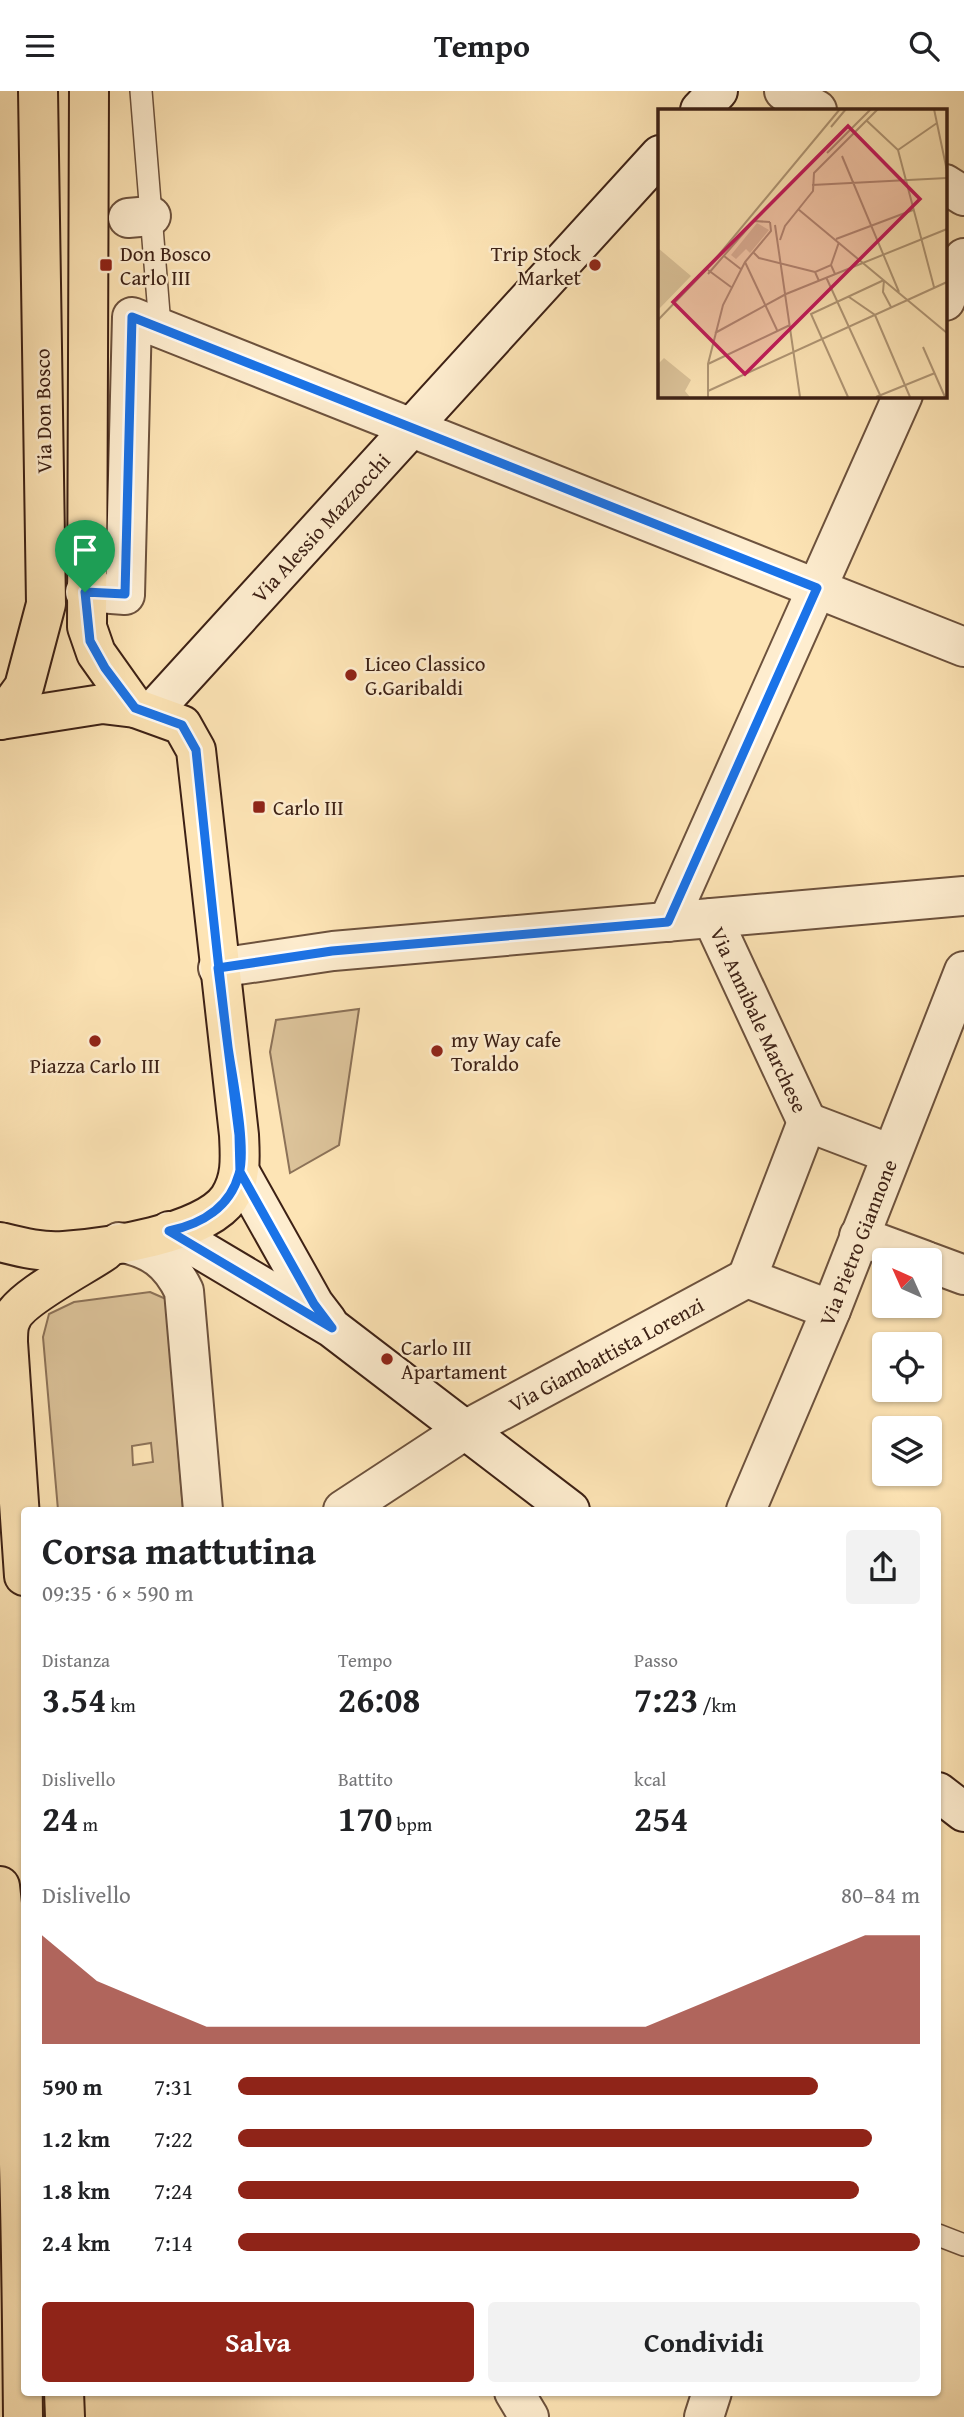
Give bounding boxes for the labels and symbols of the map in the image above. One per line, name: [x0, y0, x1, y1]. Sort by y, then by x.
inset map: [658, 109, 946, 397]
place label: Don Bosco Carlo III: [120, 238, 211, 293]
place label: Trip Stock Market: [491, 238, 582, 293]
marker: Don Bosco Carlo III: [98, 257, 114, 273]
marker: Trip Stock Market: [587, 257, 603, 273]
street label: Via Don Bosco: [26, 348, 60, 474]
street label: Via Alessio Mazzocchi: [244, 445, 397, 609]
pin: [55, 520, 115, 592]
place label: Liceo Classico G.Garibaldi: [365, 648, 485, 703]
marker: Liceo Classico G.Garibaldi: [343, 667, 359, 683]
place label: Carlo III: [273, 792, 344, 823]
marker: Carlo III: [251, 799, 267, 815]
street label: Via Annibale Marchese: [703, 921, 816, 1118]
place label: my Way cafe Toraldo: [451, 1024, 561, 1079]
marker: Piazza Carlo III: [87, 1033, 103, 1049]
marker: my Way cafe Toraldo: [429, 1043, 445, 1059]
place label: Piazza Carlo III: [30, 1050, 160, 1081]
street label: Via Pietro Giannone: [811, 1154, 904, 1330]
north arrow: [872, 1248, 942, 1318]
street label: Via Giambattista Lorenzi: [503, 1289, 709, 1419]
place label: Carlo III Apartament: [401, 1332, 508, 1387]
marker: Carlo III Apartament: [379, 1351, 395, 1367]

